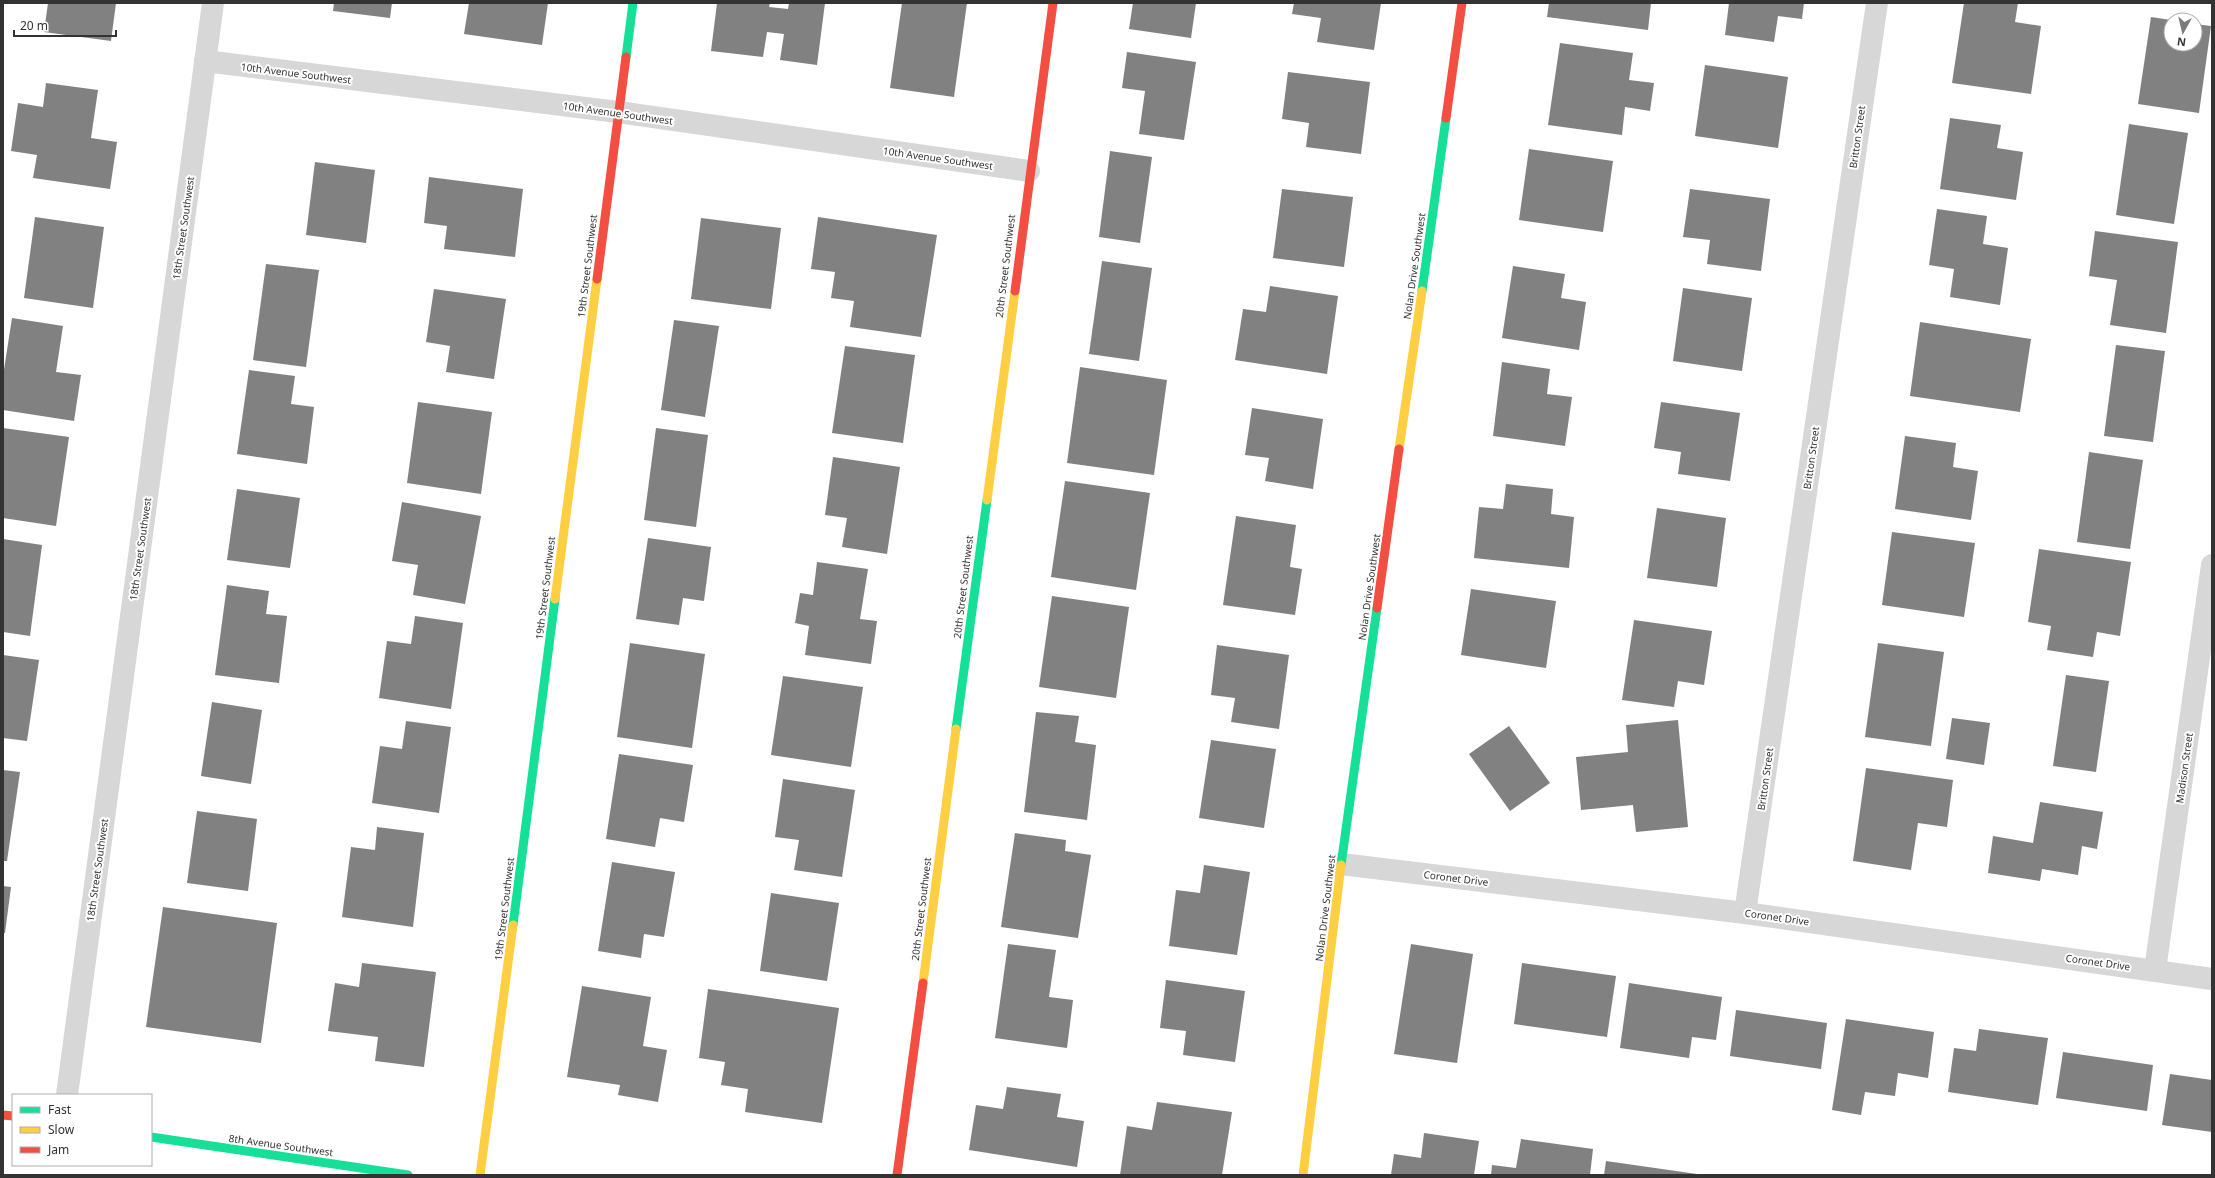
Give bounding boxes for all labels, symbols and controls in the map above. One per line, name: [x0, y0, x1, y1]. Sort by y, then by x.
scale bar: [14, 12, 116, 38]
north arrow: [2163, 12, 2203, 52]
text: 20 m: [20, 17, 48, 34]
text: N: [2176, 34, 2187, 50]
street label: 10th Avenue Southwest: [240, 59, 352, 87]
street label: 10th Avenue Southwest: [562, 98, 674, 128]
street label: Britton Street: [1846, 104, 1868, 169]
street label: 10th Avenue Southwest: [882, 143, 994, 173]
street label: 18th Street Southwest: [169, 175, 197, 280]
street label: Nolan Drive Southwest: [1400, 211, 1428, 320]
street label: 19th Street Southwest: [574, 213, 600, 318]
street label: 20th Street Southwest: [992, 213, 1018, 318]
street label: Britton Street: [1800, 425, 1822, 490]
street label: 18th Street Southwest: [126, 496, 154, 601]
street label: Nolan Drive Southwest: [1355, 532, 1383, 641]
street label: 20th Street Southwest: [950, 534, 976, 639]
street label: 19th Street Southwest: [532, 535, 558, 640]
street label: Madison Street: [2172, 732, 2196, 804]
street label: Britton Street: [1754, 746, 1776, 811]
street label: 18th Street Southwest: [83, 817, 111, 922]
street label: Nolan Drive Southwest: [1312, 853, 1339, 962]
street label: 19th Street Southwest: [491, 856, 517, 961]
street label: 20th Street Southwest: [908, 856, 934, 961]
street label: Coronet Drive: [1423, 867, 1490, 889]
street label: Coronet Drive: [1744, 906, 1811, 929]
street label: Coronet Drive: [2065, 951, 2132, 974]
legend: [12, 1094, 152, 1166]
text: Fast: [48, 1101, 72, 1118]
text: Slow: [48, 1121, 75, 1138]
street label: 8th Avenue Southwest: [228, 1131, 334, 1159]
text: Jam: [47, 1141, 69, 1158]

